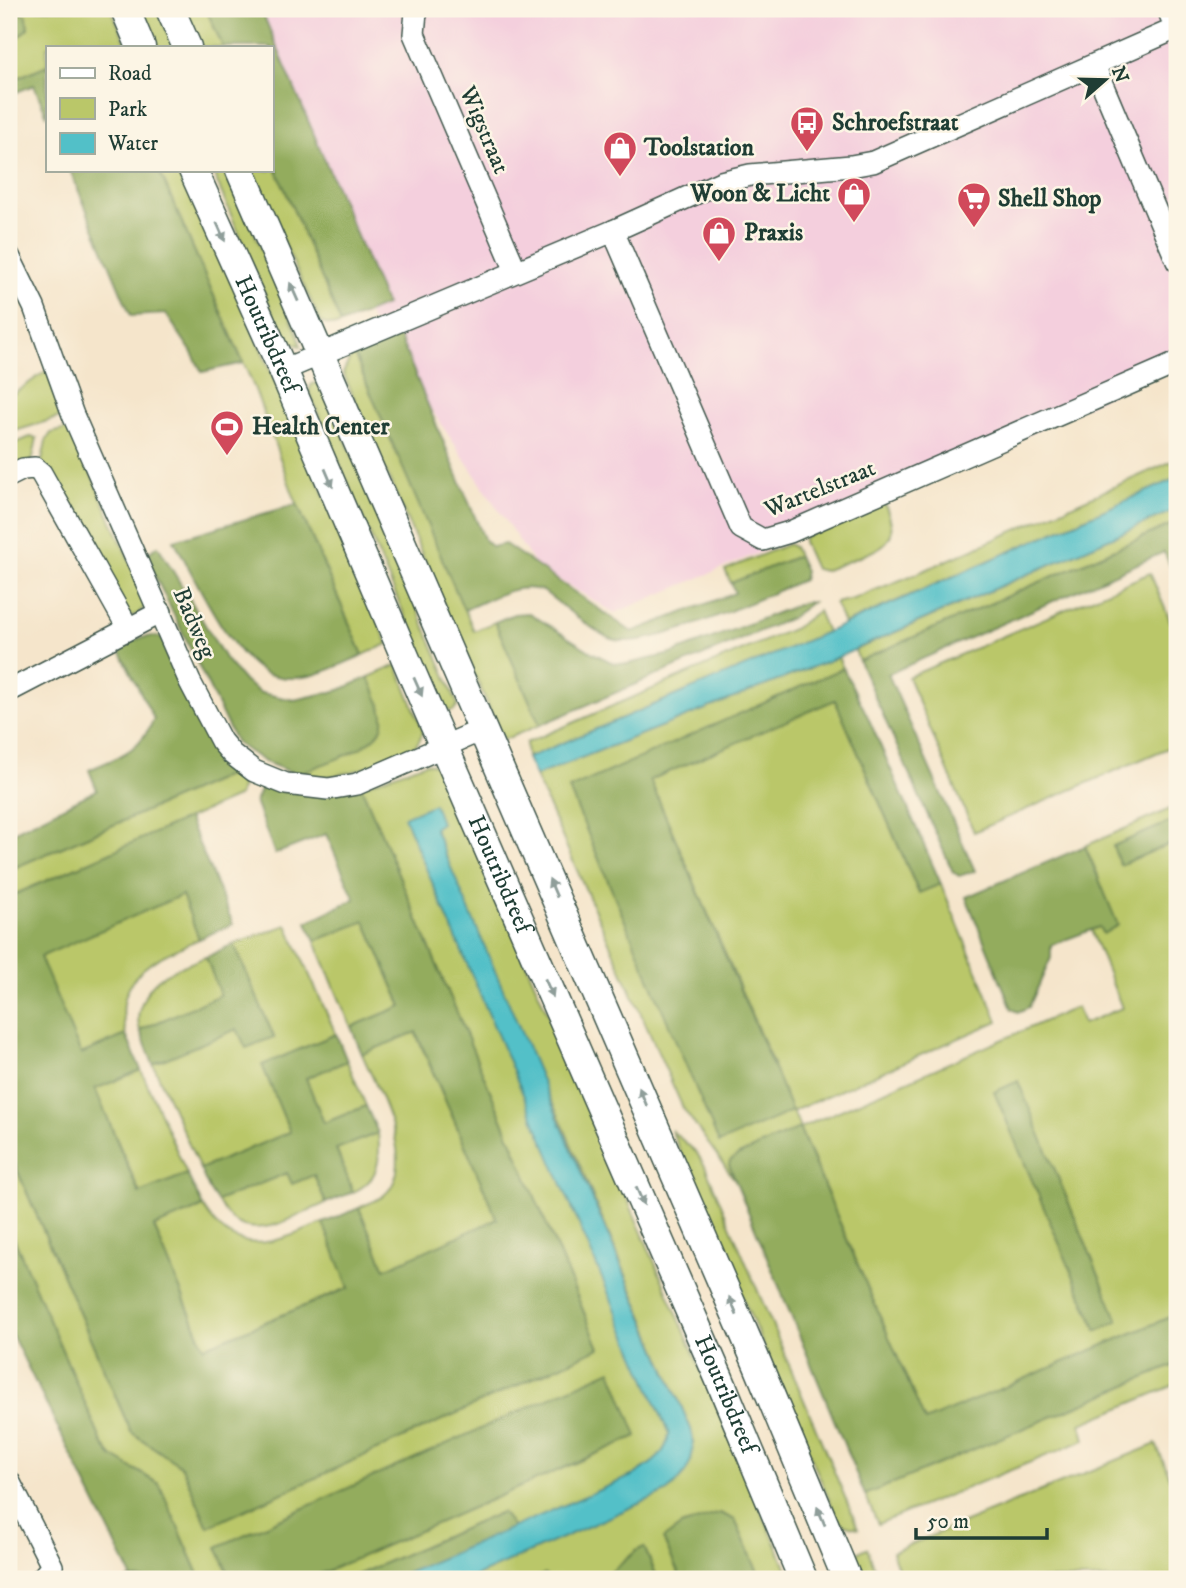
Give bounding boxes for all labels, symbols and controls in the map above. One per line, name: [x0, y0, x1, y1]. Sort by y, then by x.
legend: [46, 46, 273, 172]
north arrow: [1070, 46, 1140, 116]
text: Road: [108, 61, 152, 87]
text: N: [1106, 63, 1133, 86]
street label: Wigstraat: [452, 81, 516, 179]
text: Park: [108, 97, 148, 123]
bus stop icon: Schroefstraat: [788, 104, 826, 153]
place label: Schroefstraat: [832, 108, 959, 138]
shop icon: Toolstation: [601, 129, 639, 178]
text: Water: [107, 131, 158, 157]
place label: Toolstation: [643, 133, 755, 163]
shop icon: Woon & Licht: [835, 175, 873, 224]
place label: Woon & Licht: [690, 179, 830, 209]
supermarket icon: Shell Shop: [955, 180, 993, 229]
place label: Shell Shop: [998, 184, 1101, 214]
shop icon: Praxis: [700, 214, 738, 263]
place label: Praxis: [744, 218, 803, 248]
one-way arrow: [215, 222, 227, 242]
street label: Houtribdreef: [227, 271, 307, 401]
one-way arrow: [288, 282, 299, 303]
sports icon: Health Center: [208, 408, 246, 457]
place label: Health Center: [252, 412, 390, 442]
street label: Wartelstraat: [759, 453, 880, 525]
one-way arrow: [323, 468, 335, 488]
street label: Badweg: [166, 583, 222, 663]
one-way arrow: [413, 677, 424, 698]
street label: Houtribdreef: [461, 811, 540, 941]
one-way arrow: [547, 878, 558, 899]
one-way arrow: [543, 978, 555, 998]
one-way arrow: [637, 1087, 648, 1108]
one-way arrow: [635, 1186, 646, 1207]
one-way arrow: [727, 1296, 738, 1317]
street label: Houtribdreef: [687, 1330, 765, 1461]
scale bar: [916, 1497, 1048, 1541]
one-way arrow: [815, 1506, 827, 1526]
text: 50 m: [927, 1509, 969, 1535]

